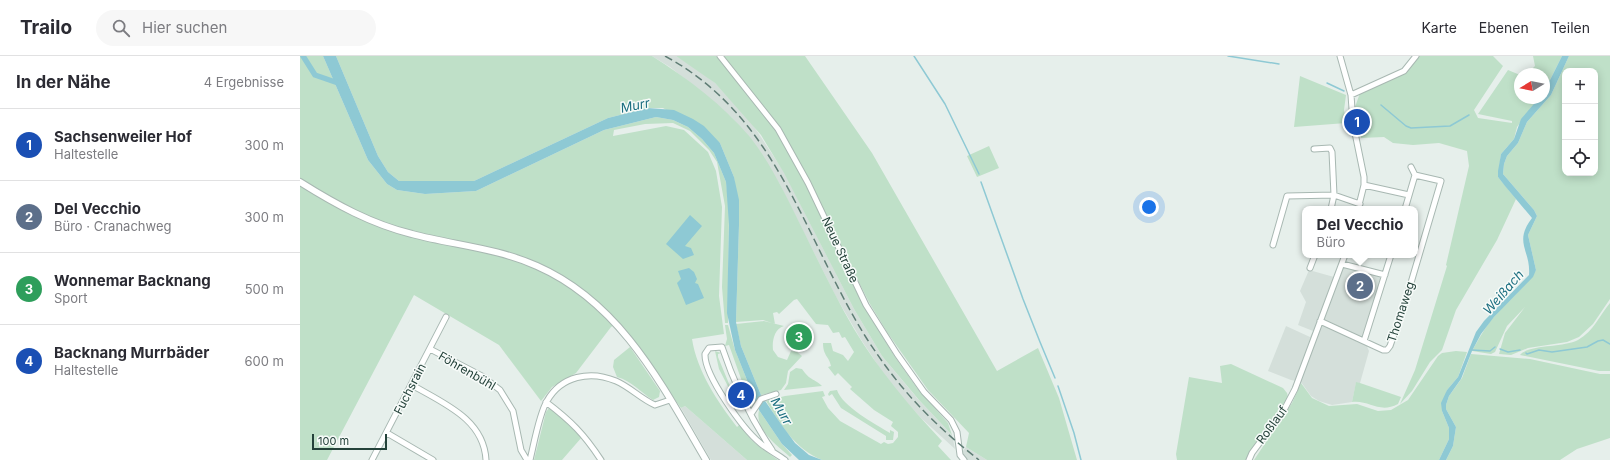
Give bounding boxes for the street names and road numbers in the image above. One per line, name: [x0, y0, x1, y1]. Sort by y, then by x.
street label: Neue Straße: [819, 215, 862, 285]
street label: Thomaweg: [1384, 279, 1417, 344]
street label: Föhrenbühl: [436, 348, 499, 393]
street label: Fuchsrain: [390, 361, 429, 417]
street label: Roßlauf: [1253, 402, 1291, 447]

